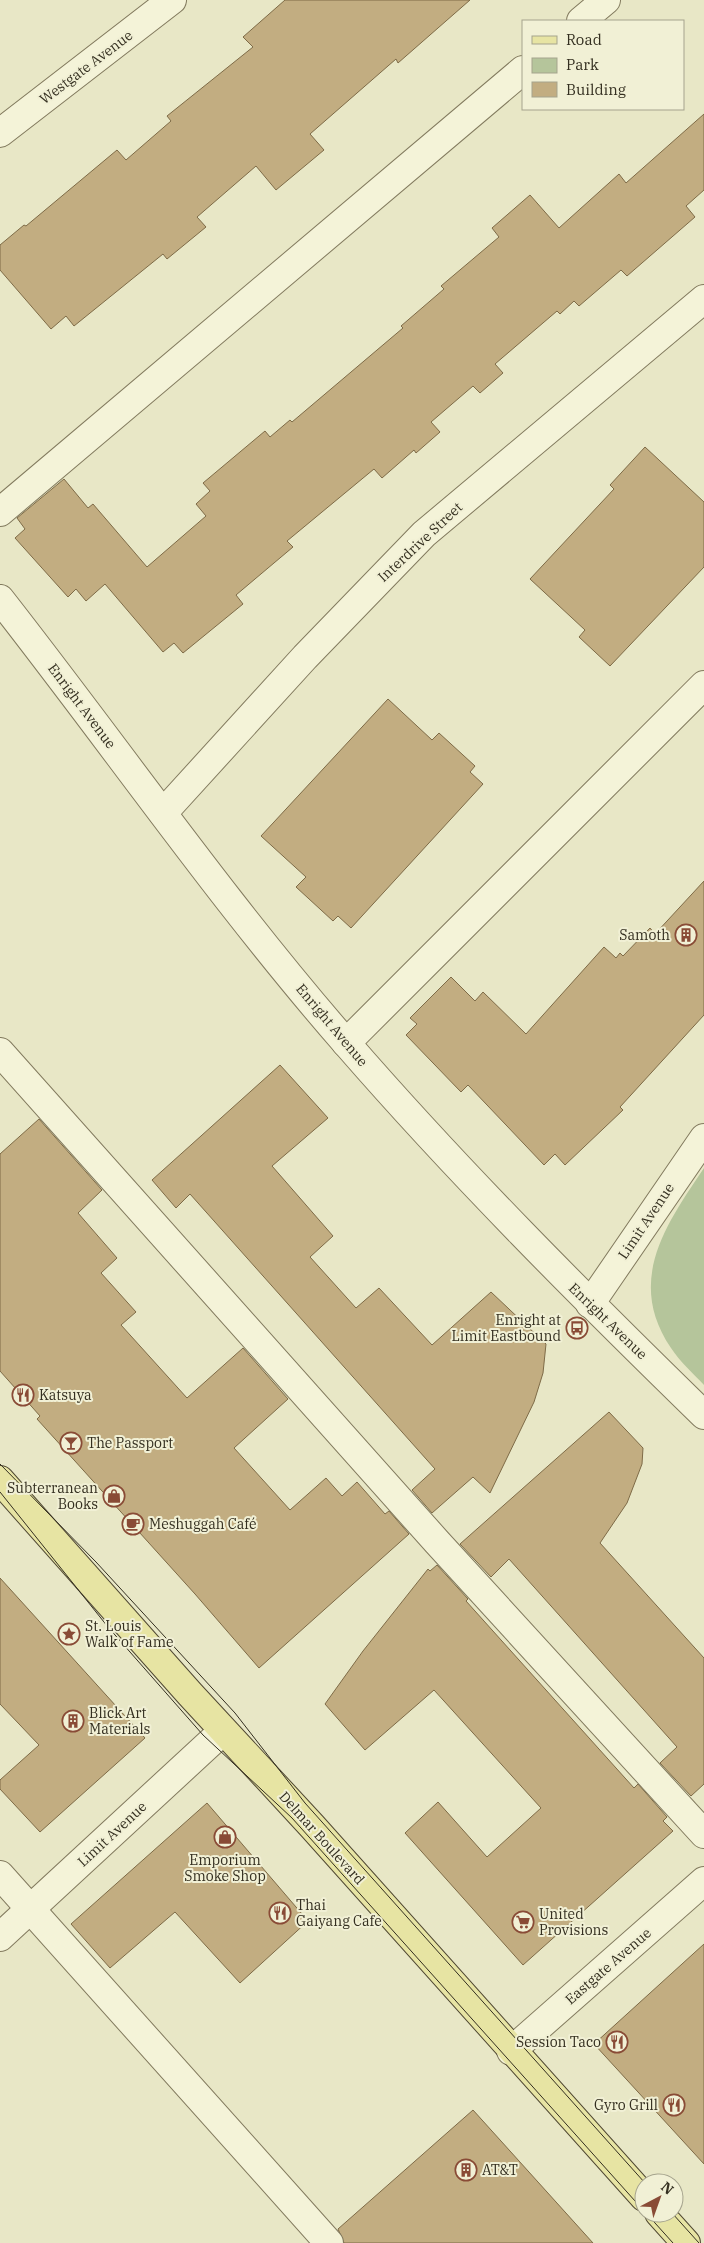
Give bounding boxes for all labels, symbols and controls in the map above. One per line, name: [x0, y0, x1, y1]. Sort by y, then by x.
legend: [522, 20, 684, 110]
street label: Westgate Avenue: [36, 26, 136, 108]
text: Road: [566, 30, 602, 49]
text: Park: [566, 55, 599, 74]
text: Building: [566, 80, 626, 99]
street label: Interdrive Street: [374, 498, 466, 586]
street label: Enright Avenue: [44, 660, 120, 752]
building icon: Samoth: [674, 923, 698, 947]
place label: Samoth: [619, 926, 670, 944]
street label: Enright Avenue: [292, 980, 372, 1070]
street label: Limit Avenue: [614, 1180, 678, 1262]
street label: Enright Avenue: [565, 1279, 651, 1363]
place label: Enright at Limit Eastbound: [452, 1311, 561, 1345]
bus stop icon: Enright at Limit Eastbound: [565, 1316, 589, 1340]
restaurant icon: Katsuya: [11, 1383, 35, 1407]
place label: Katsuya: [39, 1386, 92, 1404]
bar icon: The Passport: [59, 1431, 83, 1455]
place label: The Passport: [87, 1434, 173, 1452]
place label: Subterranean Books: [7, 1479, 98, 1513]
shop icon: Subterranean Books: [102, 1484, 126, 1508]
cafe icon: Meshuggah Café: [121, 1512, 145, 1536]
place label: Meshuggah Café: [149, 1515, 257, 1533]
place label: St. Louis Walk of Fame: [85, 1617, 174, 1651]
place icon: St. Louis Walk of Fame: [57, 1622, 81, 1646]
place label: Blick Art Materials: [89, 1704, 151, 1738]
building icon: Blick Art Materials: [61, 1709, 85, 1733]
street label: Delmar Boulevard: [275, 1788, 369, 1889]
street label: Limit Avenue: [74, 1797, 150, 1871]
shop icon: Emporium Smoke Shop: [213, 1825, 237, 1849]
place label: Emporium Smoke Shop: [184, 1851, 266, 1885]
place label: Thai Gaiyang Cafe: [296, 1896, 382, 1930]
restaurant icon: Thai Gaiyang Cafe: [268, 1901, 292, 1925]
place label: United Provisions: [539, 1905, 609, 1939]
supermarket icon: United Provisions: [511, 1910, 535, 1934]
street label: Eastgate Avenue: [561, 1924, 655, 2008]
restaurant icon: Session Taco: [605, 2030, 629, 2054]
place label: Session Taco: [516, 2033, 601, 2051]
restaurant icon: Gyro Grill: [662, 2093, 686, 2117]
place label: Gyro Grill: [594, 2096, 658, 2114]
building icon: AT&T: [454, 2158, 478, 2182]
place label: AT&T: [482, 2161, 518, 2179]
north arrow: [634, 2173, 684, 2223]
text: N: [657, 2178, 678, 2199]

